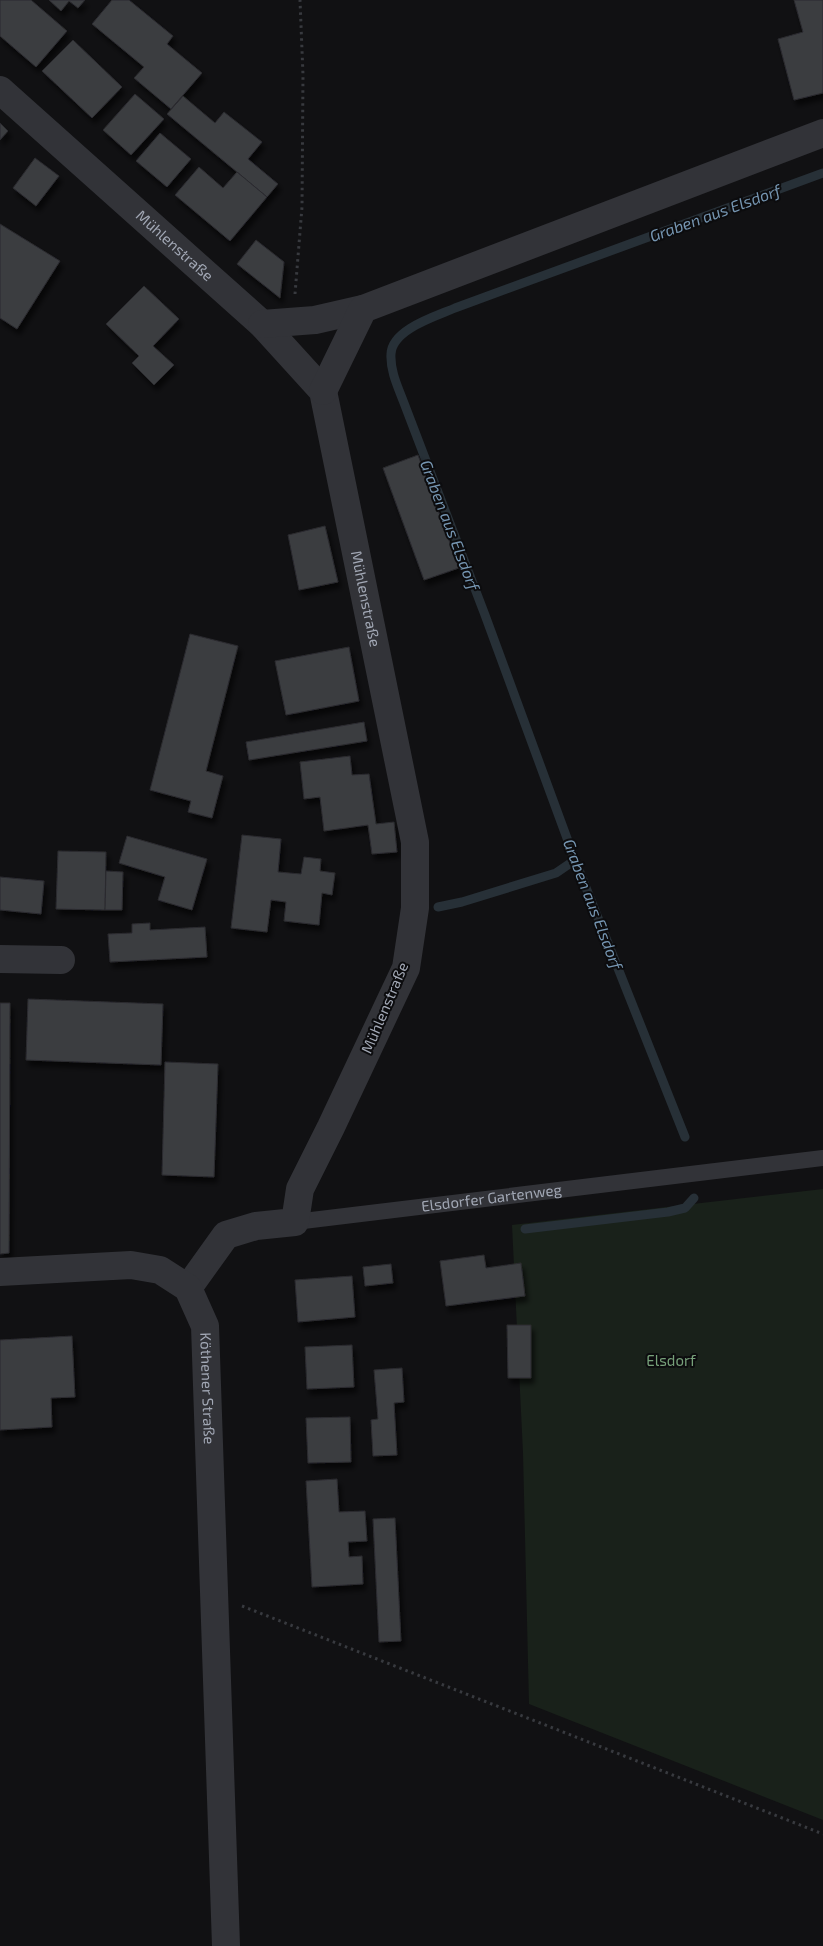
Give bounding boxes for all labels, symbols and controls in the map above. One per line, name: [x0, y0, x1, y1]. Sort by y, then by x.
water label: Graben aus Elsdorf: [647, 179, 785, 245]
street label: Mühlenstraße: [133, 206, 218, 284]
water label: Graben aus Elsdorf: [417, 457, 485, 595]
street label: Mühlenstraße: [348, 549, 385, 648]
water label: Graben aus Elsdorf: [560, 836, 628, 974]
street label: Mühlenstraße: [357, 959, 411, 1056]
street label: Elsdorfer Gartenweg: [420, 1180, 563, 1215]
street label: Köthener Straße: [197, 1332, 219, 1445]
park label: Elsdorf: [646, 1351, 696, 1369]

